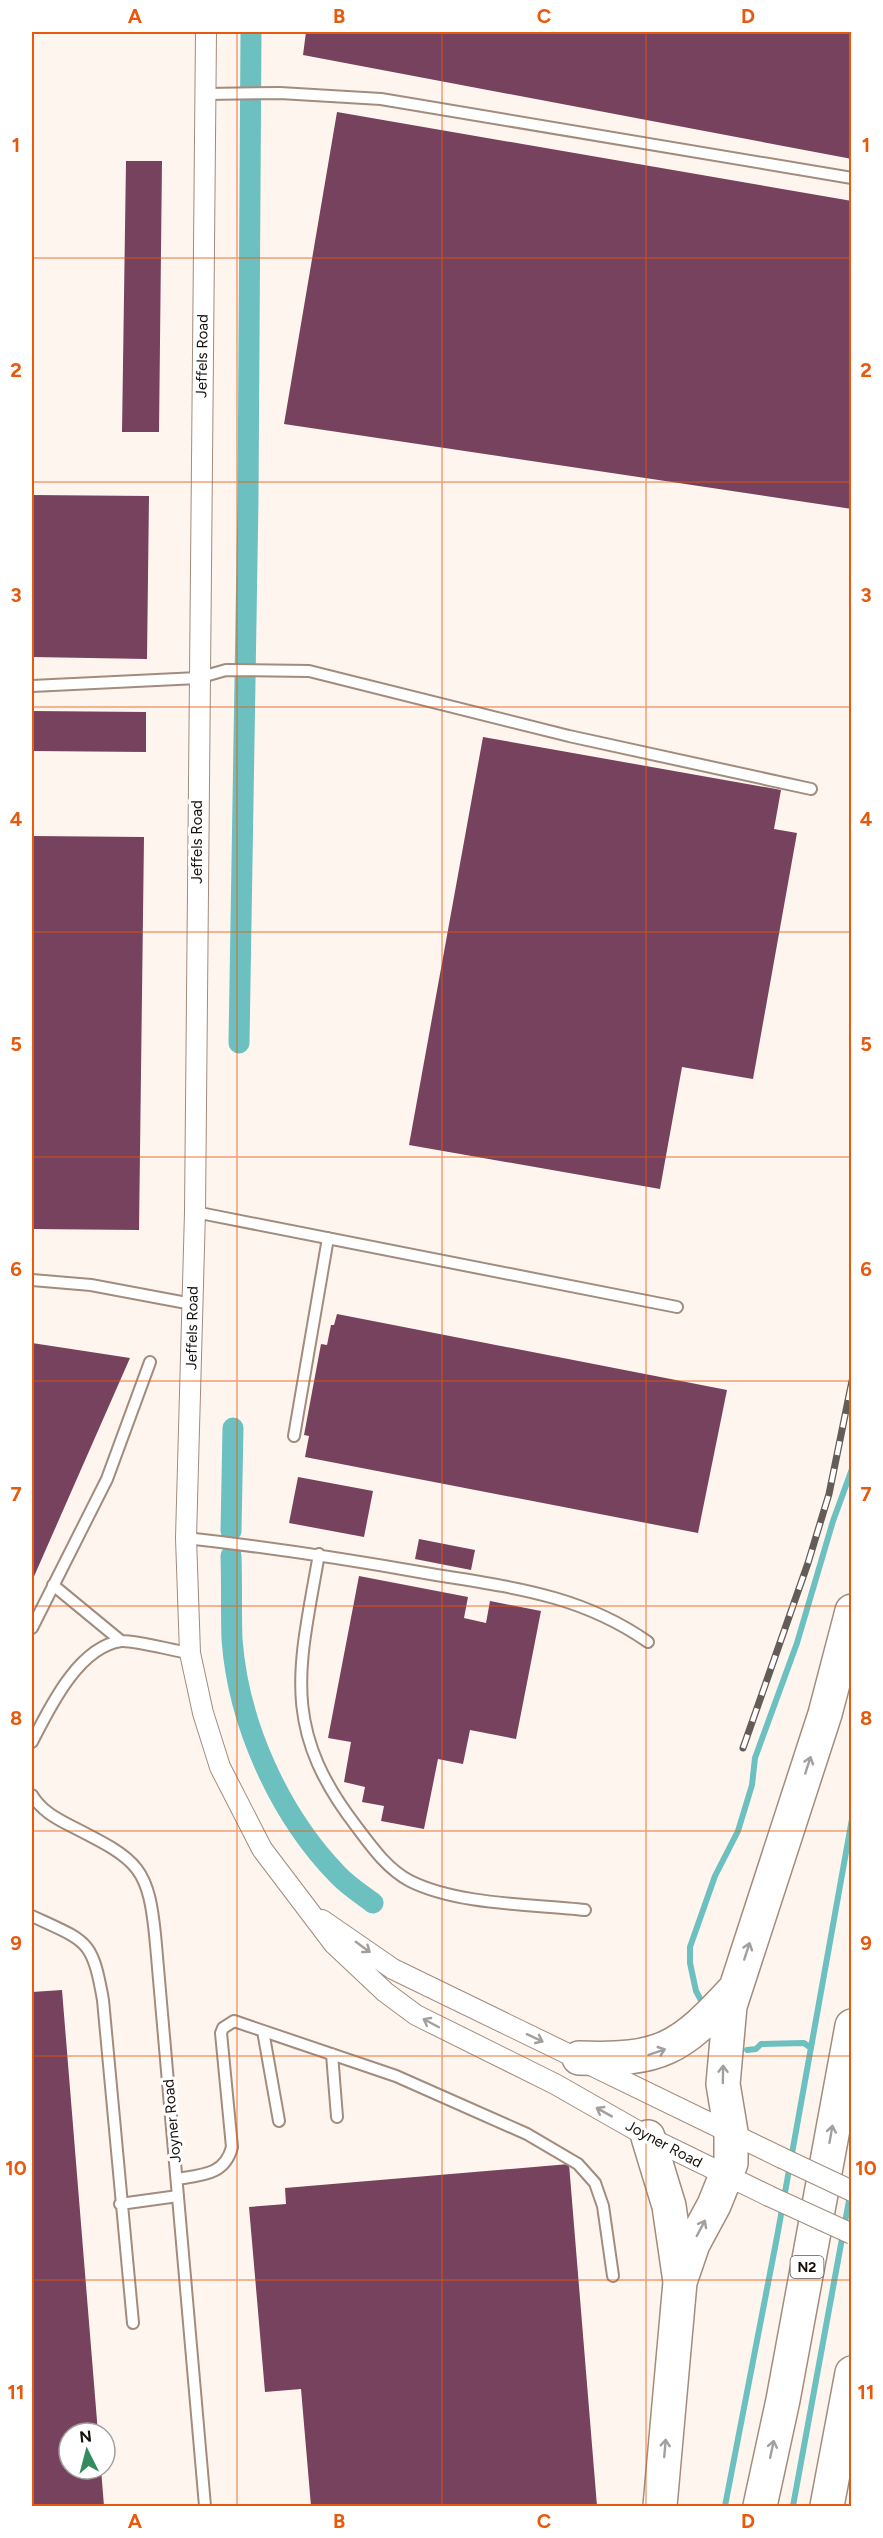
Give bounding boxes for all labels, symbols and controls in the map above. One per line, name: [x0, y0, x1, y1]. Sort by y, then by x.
text: A: [128, 4, 143, 28]
text: B: [333, 4, 345, 28]
text: C: [537, 4, 551, 28]
text: D: [741, 4, 755, 28]
text: 1: [12, 133, 20, 157]
text: 1: [862, 133, 870, 157]
street label: Jeffels Road: [192, 314, 212, 398]
text: 2: [10, 358, 22, 382]
text: 2: [860, 358, 872, 382]
text: 3: [10, 583, 22, 607]
text: 3: [860, 583, 872, 607]
street label: Jeffels Road: [188, 800, 206, 884]
text: 4: [10, 807, 23, 831]
text: 4: [860, 807, 873, 831]
text: 5: [10, 1032, 22, 1056]
text: 5: [860, 1032, 872, 1056]
text: 6: [10, 1257, 22, 1281]
text: 6: [860, 1257, 872, 1281]
street label: Jeffels Road: [182, 1286, 202, 1370]
text: 7: [10, 1482, 22, 1506]
text: 7: [860, 1482, 872, 1506]
text: 8: [10, 1706, 22, 1730]
text: 8: [860, 1706, 872, 1730]
one-way arrow: [803, 1756, 814, 1775]
text: 9: [10, 1931, 22, 1955]
text: 9: [860, 1931, 872, 1955]
one-way arrow: [355, 1941, 371, 1954]
one-way arrow: [742, 1942, 753, 1961]
one-way arrow: [423, 2017, 440, 2029]
one-way arrow: [526, 2033, 544, 2044]
one-way arrow: [647, 2045, 666, 2056]
one-way arrow: [717, 2065, 729, 2085]
street label: Joyner Road: [159, 2078, 185, 2164]
one-way arrow: [596, 2106, 613, 2118]
street label: Joyner Road: [623, 2116, 705, 2172]
one-way arrow: [826, 2124, 837, 2144]
text: 10: [5, 2156, 27, 2180]
text: 10: [855, 2156, 877, 2180]
one-way arrow: [695, 2220, 707, 2237]
road number: N2: [790, 2256, 824, 2278]
text: 11: [8, 2380, 24, 2404]
text: 11: [858, 2380, 874, 2404]
north arrow: [57, 2421, 117, 2481]
text: N: [78, 2426, 93, 2447]
one-way arrow: [660, 2439, 671, 2459]
one-way arrow: [767, 2440, 778, 2460]
text: A: [128, 2509, 143, 2533]
text: B: [333, 2509, 345, 2533]
text: C: [537, 2509, 551, 2533]
text: D: [741, 2509, 755, 2533]

